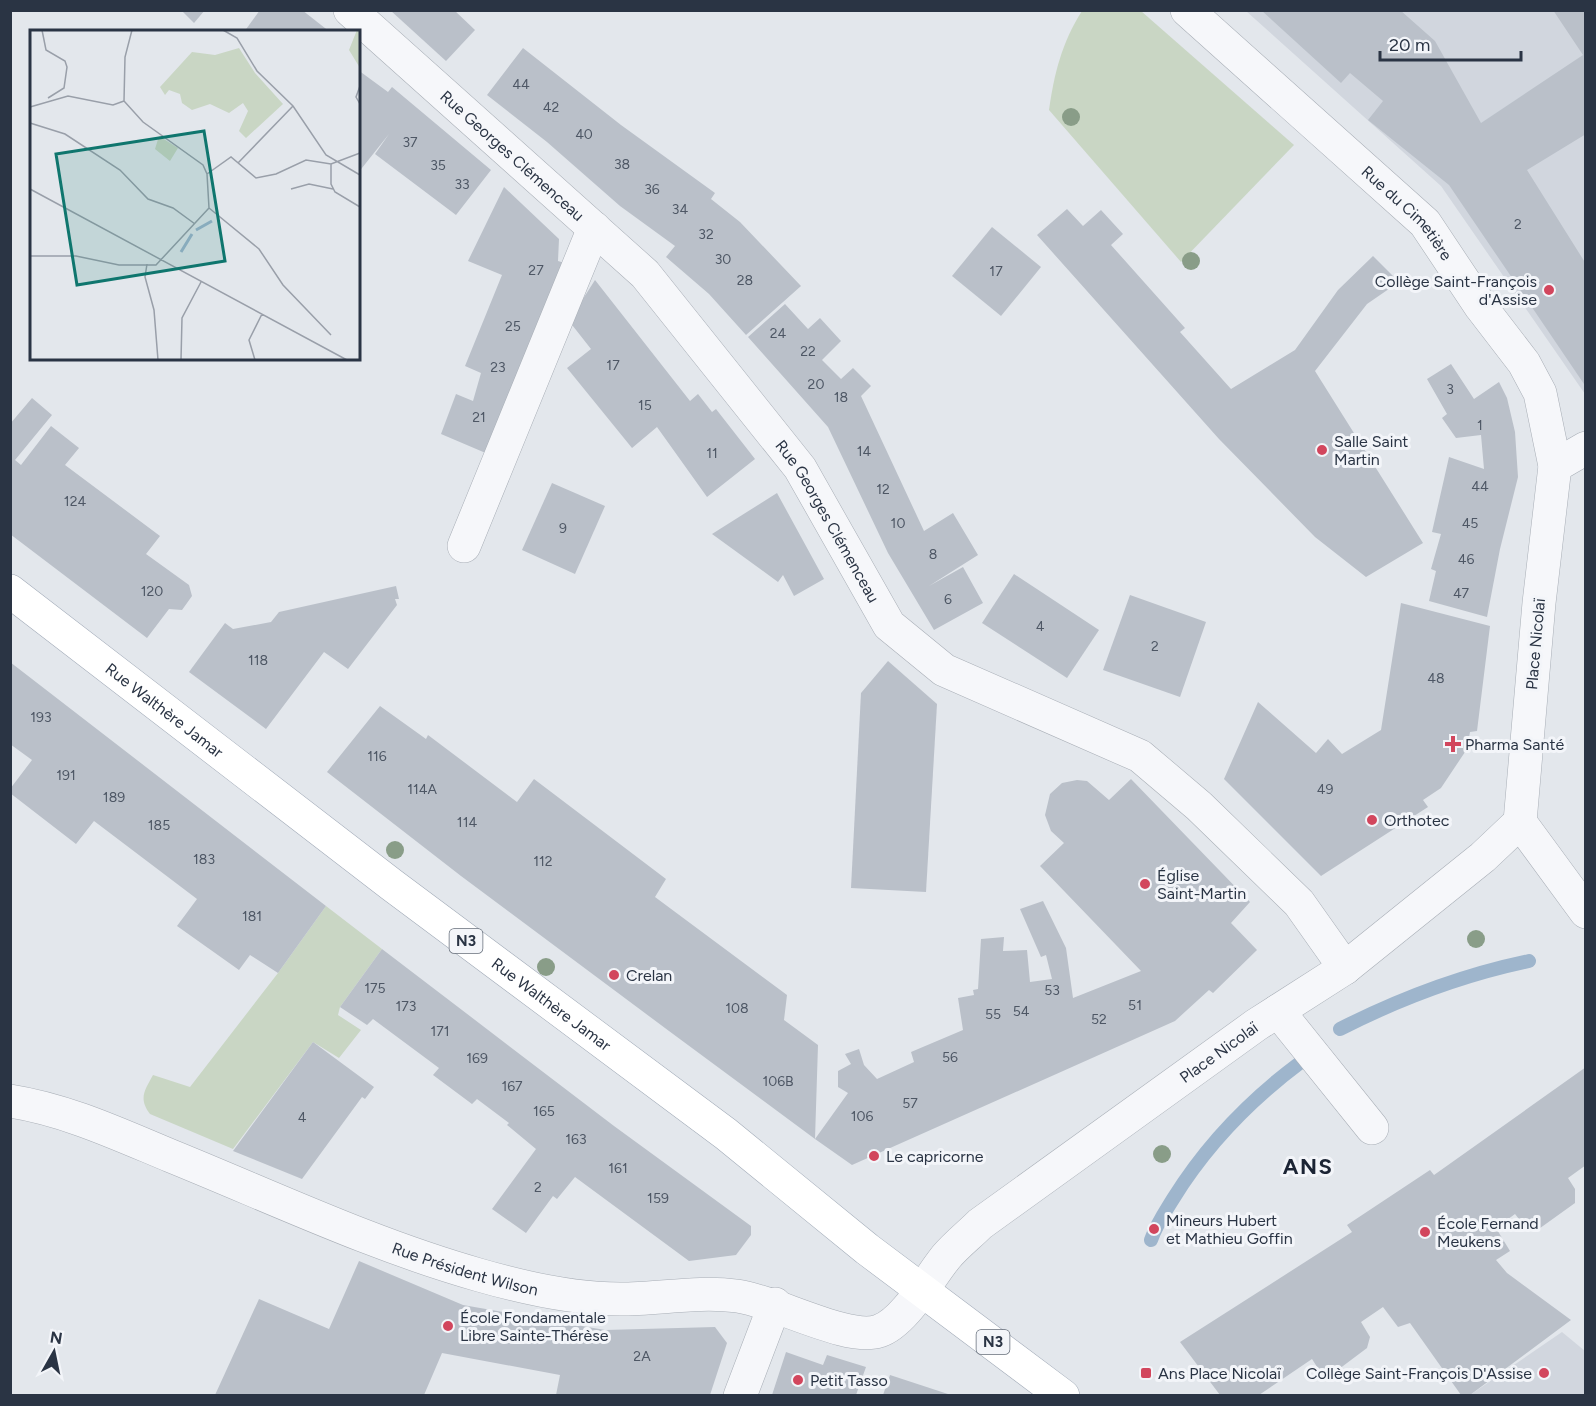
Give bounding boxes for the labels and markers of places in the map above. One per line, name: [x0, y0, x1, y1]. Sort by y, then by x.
place label: Collège Saint-François d'Assise: [1375, 272, 1537, 309]
marker: Collège Saint-François d'Assise: [1542, 283, 1556, 297]
place label: Salle Saint Martin: [1334, 432, 1408, 469]
marker: Salle Saint Martin: [1315, 443, 1329, 457]
place label: Pharma Santé: [1465, 735, 1564, 754]
marker: Pharma Santé: [1446, 737, 1460, 751]
place label: Orthotec: [1384, 811, 1450, 830]
marker: Orthotec: [1365, 813, 1379, 827]
place label: Église Saint-Martin: [1157, 866, 1246, 903]
marker: Église Saint-Martin: [1138, 877, 1152, 891]
place label: Crelan: [626, 966, 672, 985]
marker: Crelan: [607, 968, 621, 982]
place label: Le capricorne: [886, 1147, 984, 1166]
marker: Le capricorne: [867, 1149, 881, 1163]
place label: Mineurs Hubert et Mathieu Goffin: [1166, 1211, 1293, 1248]
place label: École Fernand Meukens: [1437, 1214, 1539, 1251]
marker: Mineurs Hubert et Mathieu Goffin: [1147, 1222, 1161, 1236]
marker: École Fernand Meukens: [1418, 1225, 1432, 1239]
place label: École Fondamentale Libre Sainte-Thérèse: [460, 1308, 609, 1345]
marker: École Fondamentale Libre Sainte-Thérèse: [441, 1319, 455, 1333]
place label: Ans Place Nicolaï: [1158, 1364, 1281, 1383]
place label: Collège Saint-François D'Assise: [1306, 1364, 1532, 1383]
marker: Ans Place Nicolaï: [1139, 1366, 1153, 1380]
marker: Collège Saint-François D'Assise: [1537, 1366, 1551, 1380]
place label: Petit Tasso: [810, 1371, 888, 1390]
marker: Petit Tasso: [791, 1373, 805, 1387]

